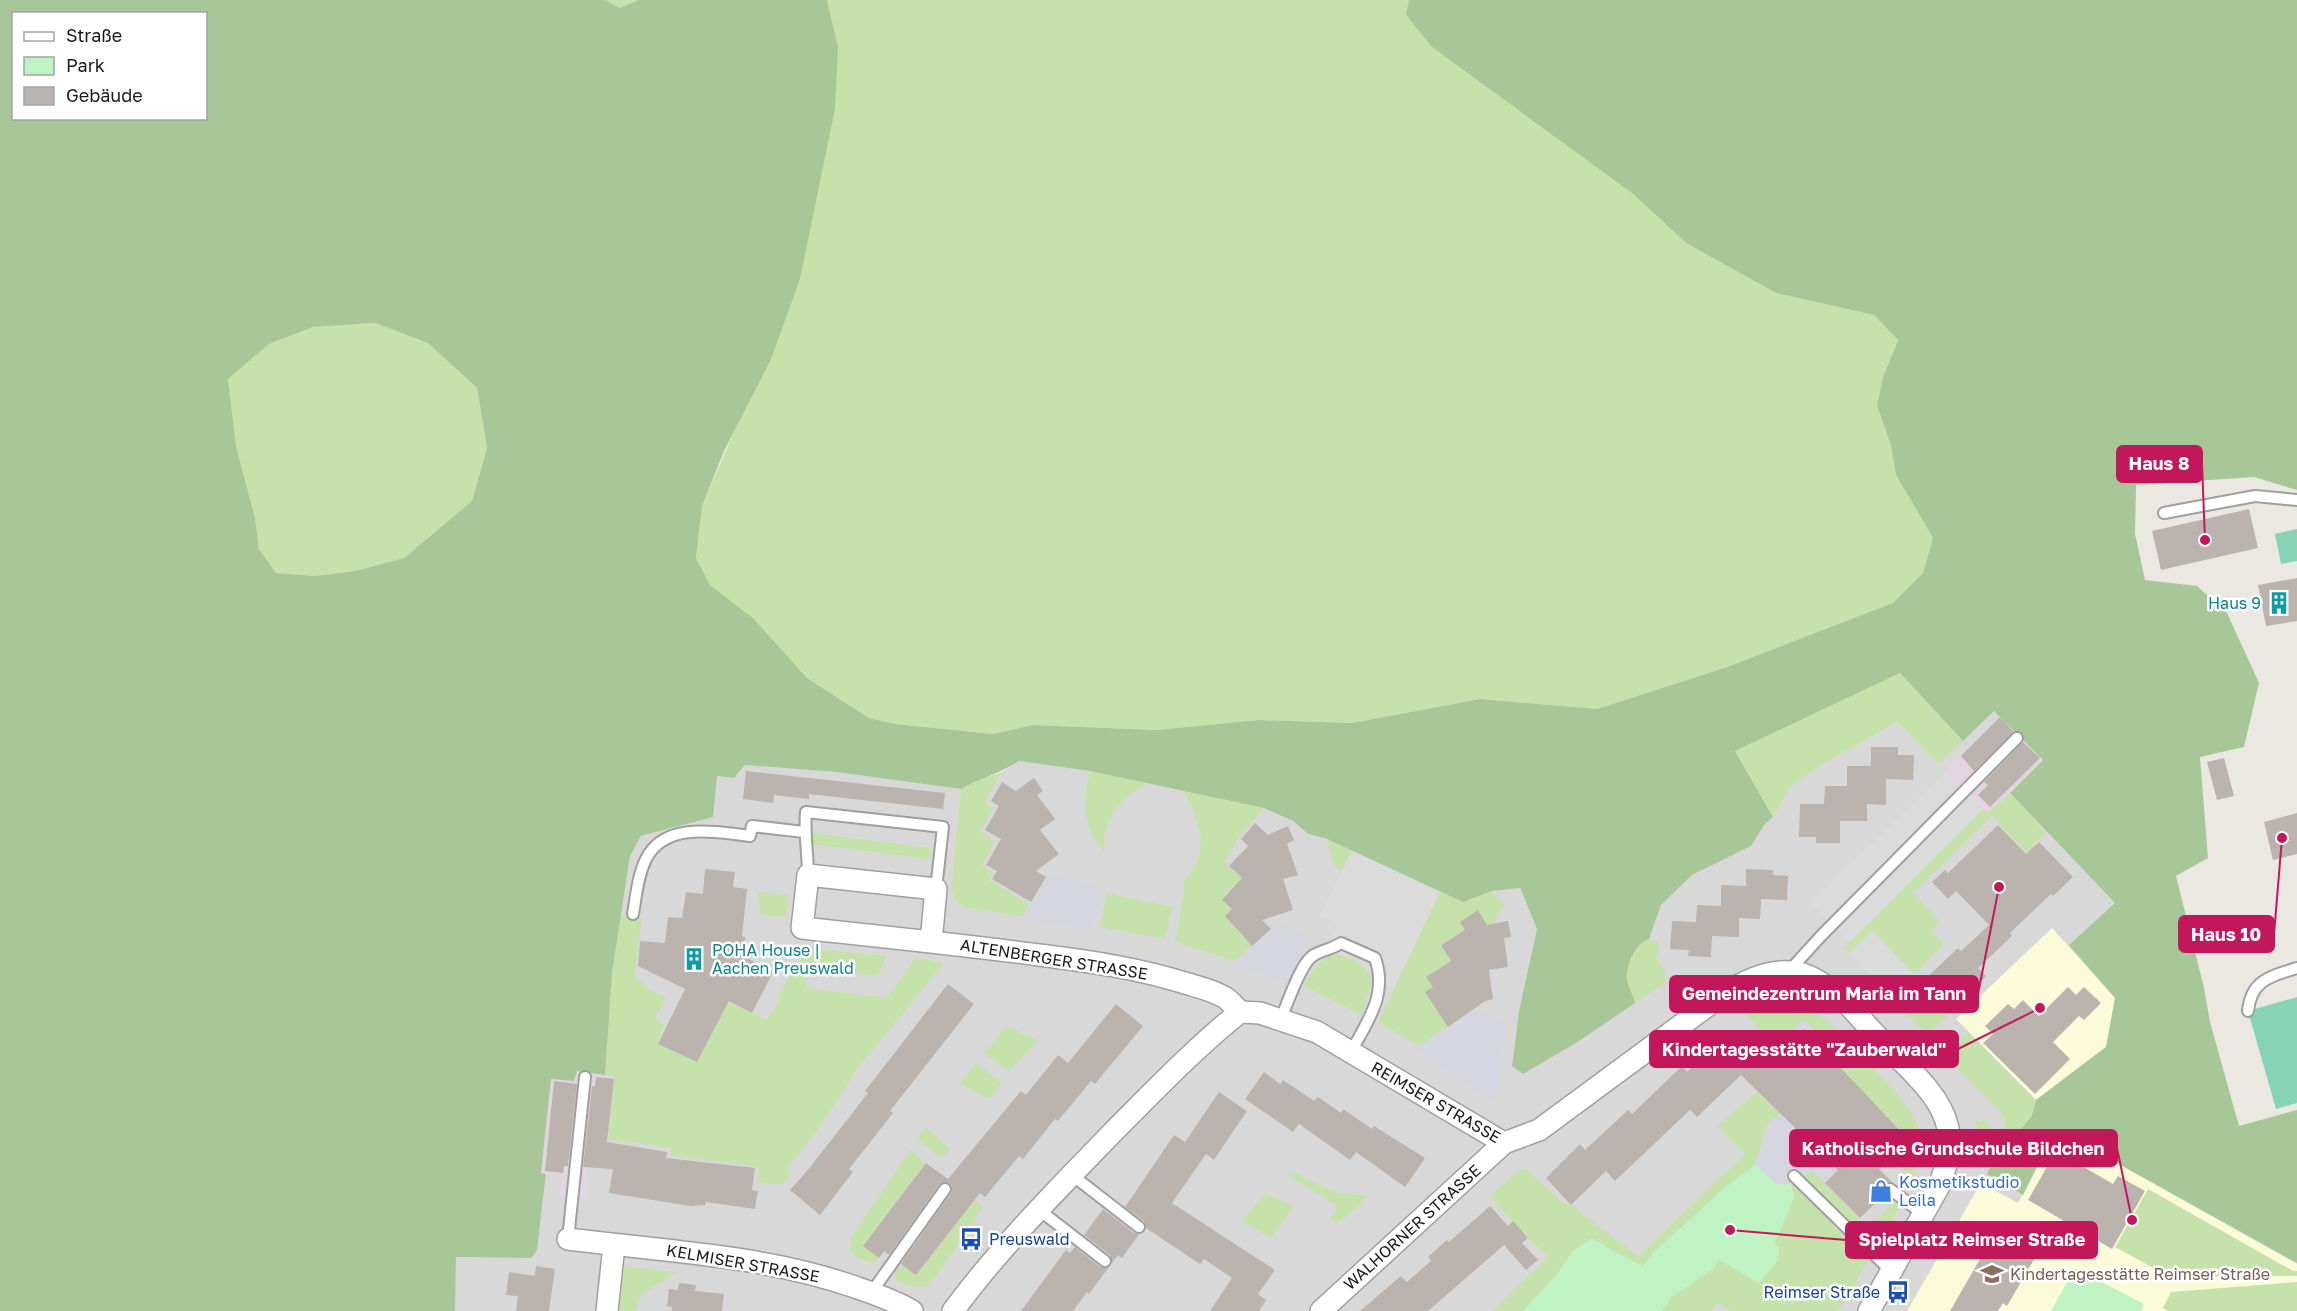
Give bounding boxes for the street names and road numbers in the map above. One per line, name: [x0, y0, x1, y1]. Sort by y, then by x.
street label: ALTENBERGER STRASSE: [959, 934, 1149, 984]
street label: REIMSER STRASSE: [1368, 1057, 1504, 1147]
street label: WALHORNER STRASSE: [1339, 1160, 1485, 1294]
street label: KELMISER STRASSE: [665, 1240, 821, 1286]

